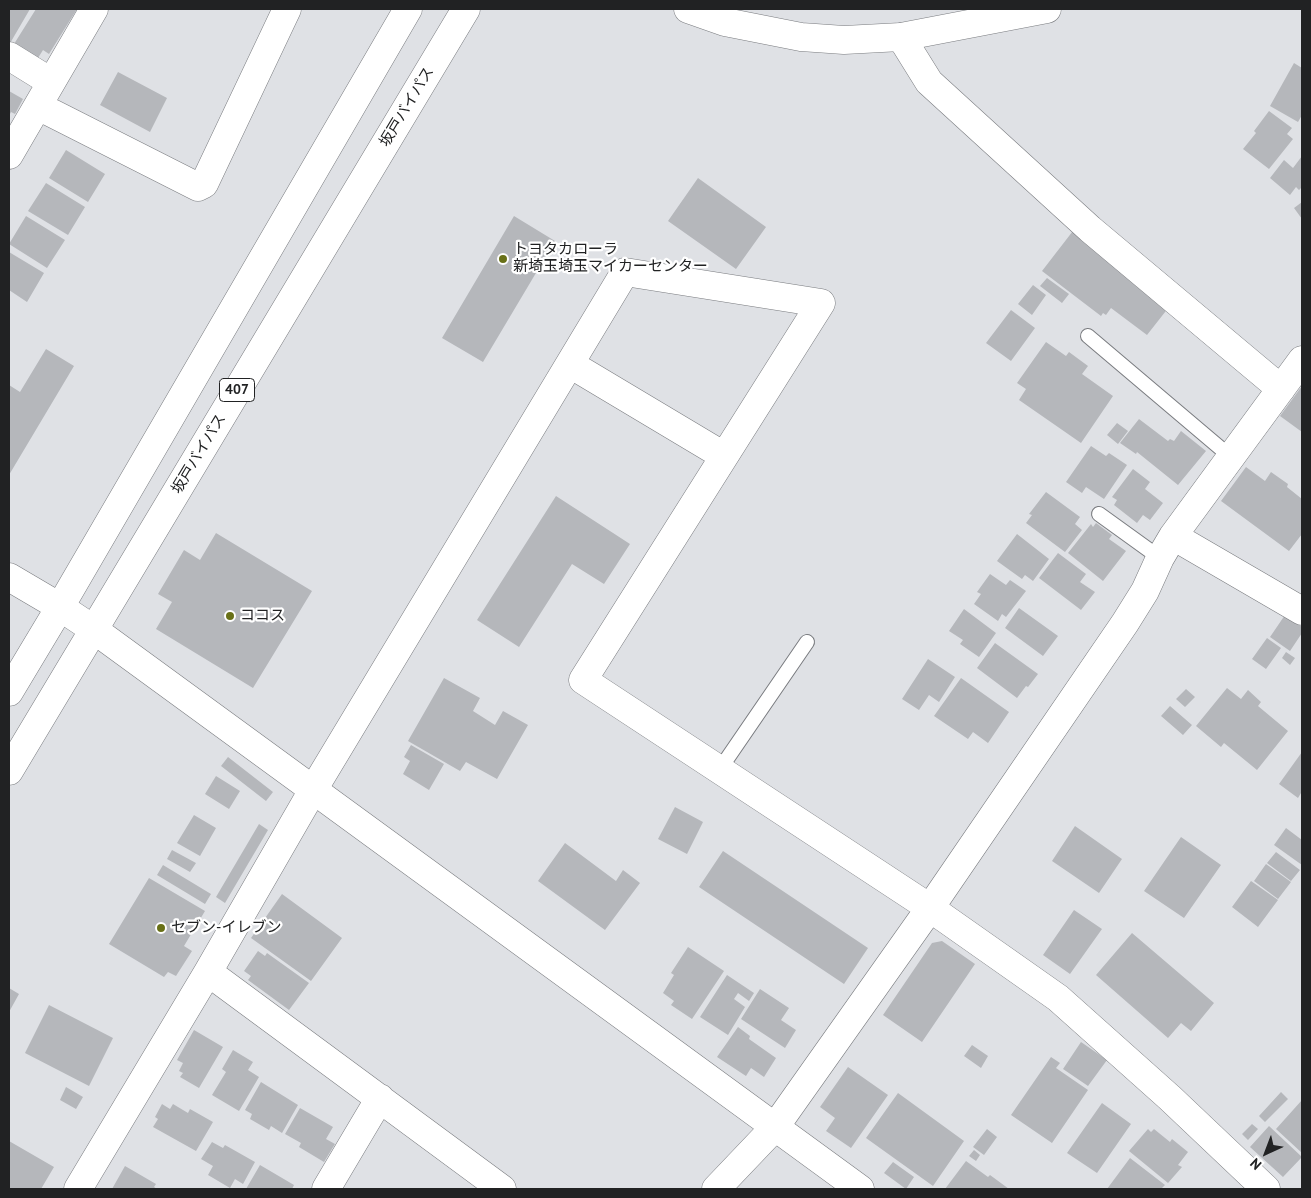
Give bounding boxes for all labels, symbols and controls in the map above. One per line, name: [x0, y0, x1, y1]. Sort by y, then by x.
street label: 坂戸バイパス: [376, 64, 438, 150]
place label: トヨタカローラ 新埼玉埼玉マイカーセンター: [513, 241, 708, 276]
marker: トヨタカローラ 新埼玉埼玉マイカーセンター: [497, 253, 509, 265]
road number: 407: [220, 378, 254, 402]
street label: 坂戸バイパス: [168, 411, 230, 497]
place label: ココス: [240, 607, 285, 625]
marker: ココス: [224, 610, 236, 622]
place label: セブン-イレブン: [171, 919, 281, 937]
marker: セブン-イレブン: [155, 922, 167, 934]
north arrow: [1241, 1128, 1291, 1178]
text: N: [1246, 1154, 1265, 1174]

